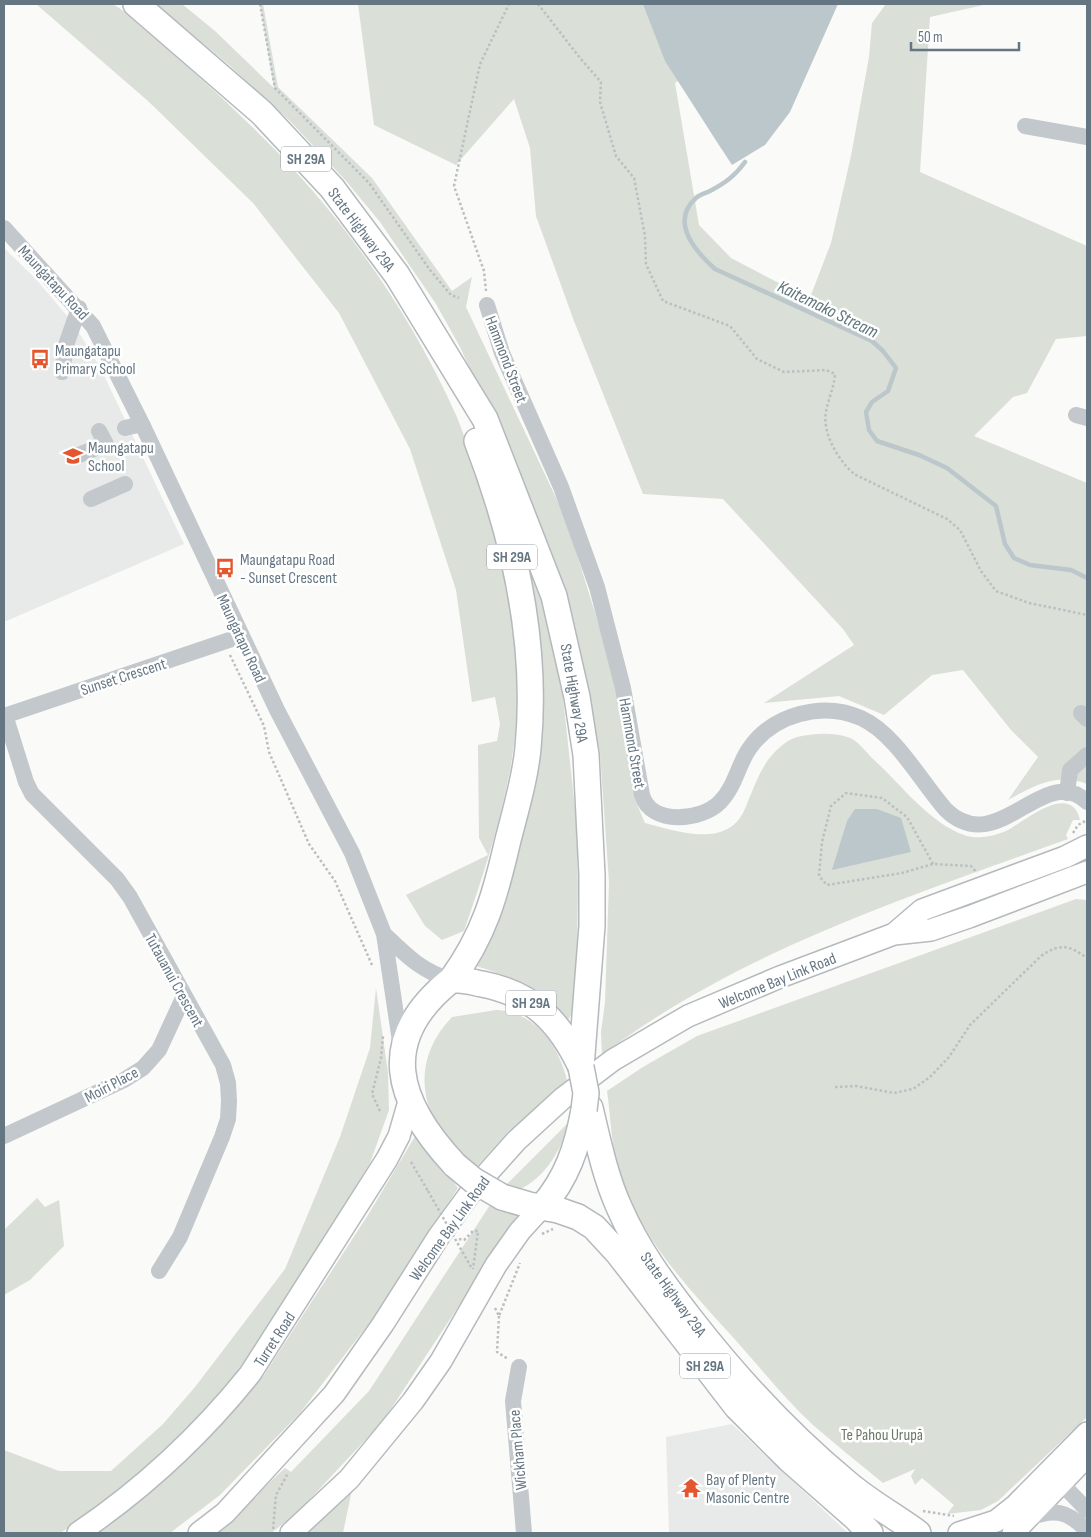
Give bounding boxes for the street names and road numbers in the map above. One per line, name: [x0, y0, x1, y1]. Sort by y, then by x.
road number: SH 29A: [281, 146, 331, 172]
street label: State Highway 29A: [323, 184, 399, 276]
street label: Maungatapu Road: [14, 242, 92, 324]
street label: Hammond Street: [480, 314, 531, 406]
road number: SH 29A: [487, 544, 537, 570]
street label: Maungatapu Road: [212, 592, 269, 686]
street label: State Highway 29A: [555, 642, 592, 744]
street label: Sunset Crescent: [78, 655, 169, 700]
street label: Hammond Street: [614, 697, 649, 790]
street label: Tutauanui Crescent: [140, 931, 207, 1031]
street label: Welcome Bay Link Road: [716, 949, 839, 1014]
road number: SH 29A: [506, 990, 556, 1016]
street label: Moiri Place: [82, 1063, 142, 1107]
street label: Welcome Bay Link Road: [406, 1173, 495, 1285]
street label: State Highway 29A: [636, 1249, 710, 1341]
street label: Turret Road: [251, 1309, 300, 1371]
road number: SH 29A: [680, 1354, 730, 1378]
street label: Wickham Place: [506, 1409, 531, 1491]

